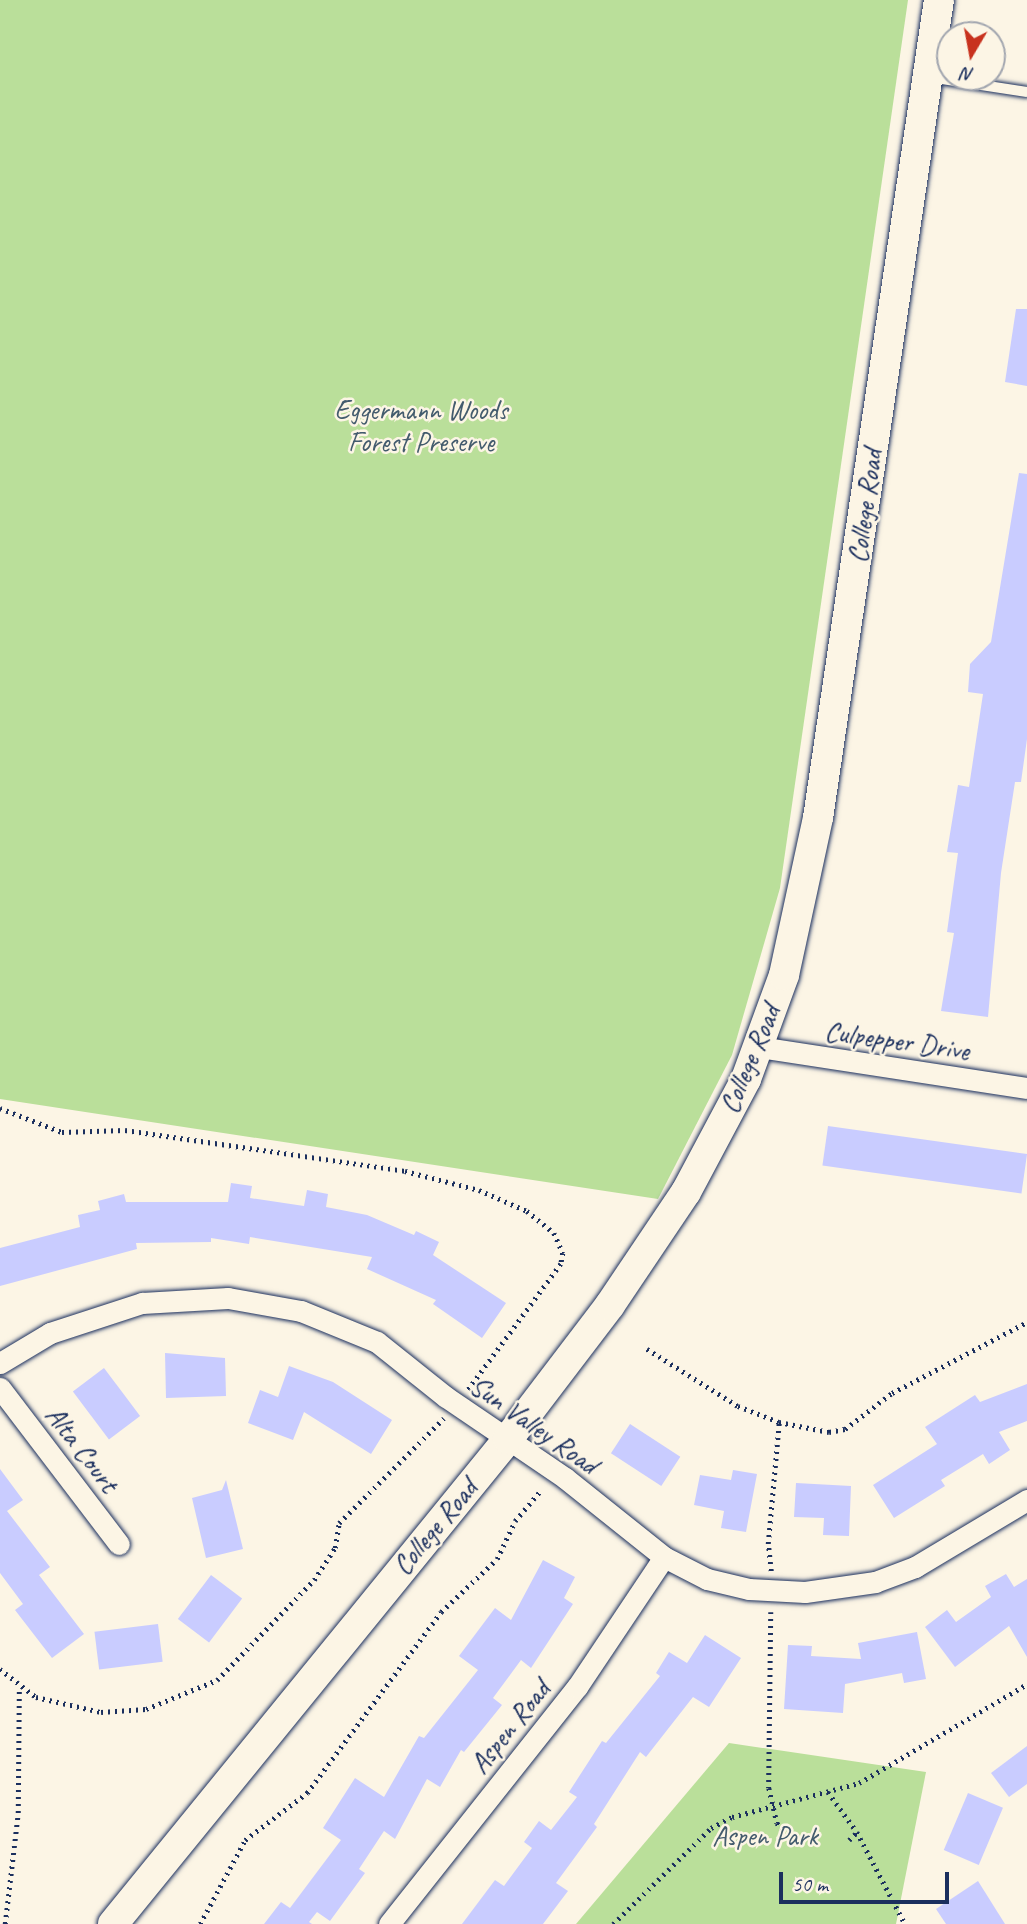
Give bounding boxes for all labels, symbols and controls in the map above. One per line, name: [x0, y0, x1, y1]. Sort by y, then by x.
north arrow: [936, 21, 1006, 91]
text: N: [960, 62, 976, 88]
park label: Eggermann Woods Forest Preserve: [334, 393, 508, 459]
street label: College Road: [840, 447, 890, 565]
street label: College Road: [712, 1000, 788, 1118]
street label: Culpepper Drive: [823, 1014, 971, 1068]
street label: Sun Valley Road: [463, 1368, 605, 1482]
street label: Alta Court: [39, 1399, 125, 1499]
street label: College Road: [385, 1472, 485, 1582]
street label: Aspen Road: [463, 1674, 557, 1780]
park label: Aspen Park: [712, 1819, 818, 1853]
scale bar: [782, 1857, 952, 1901]
text: 50 m: [792, 1871, 828, 1897]

